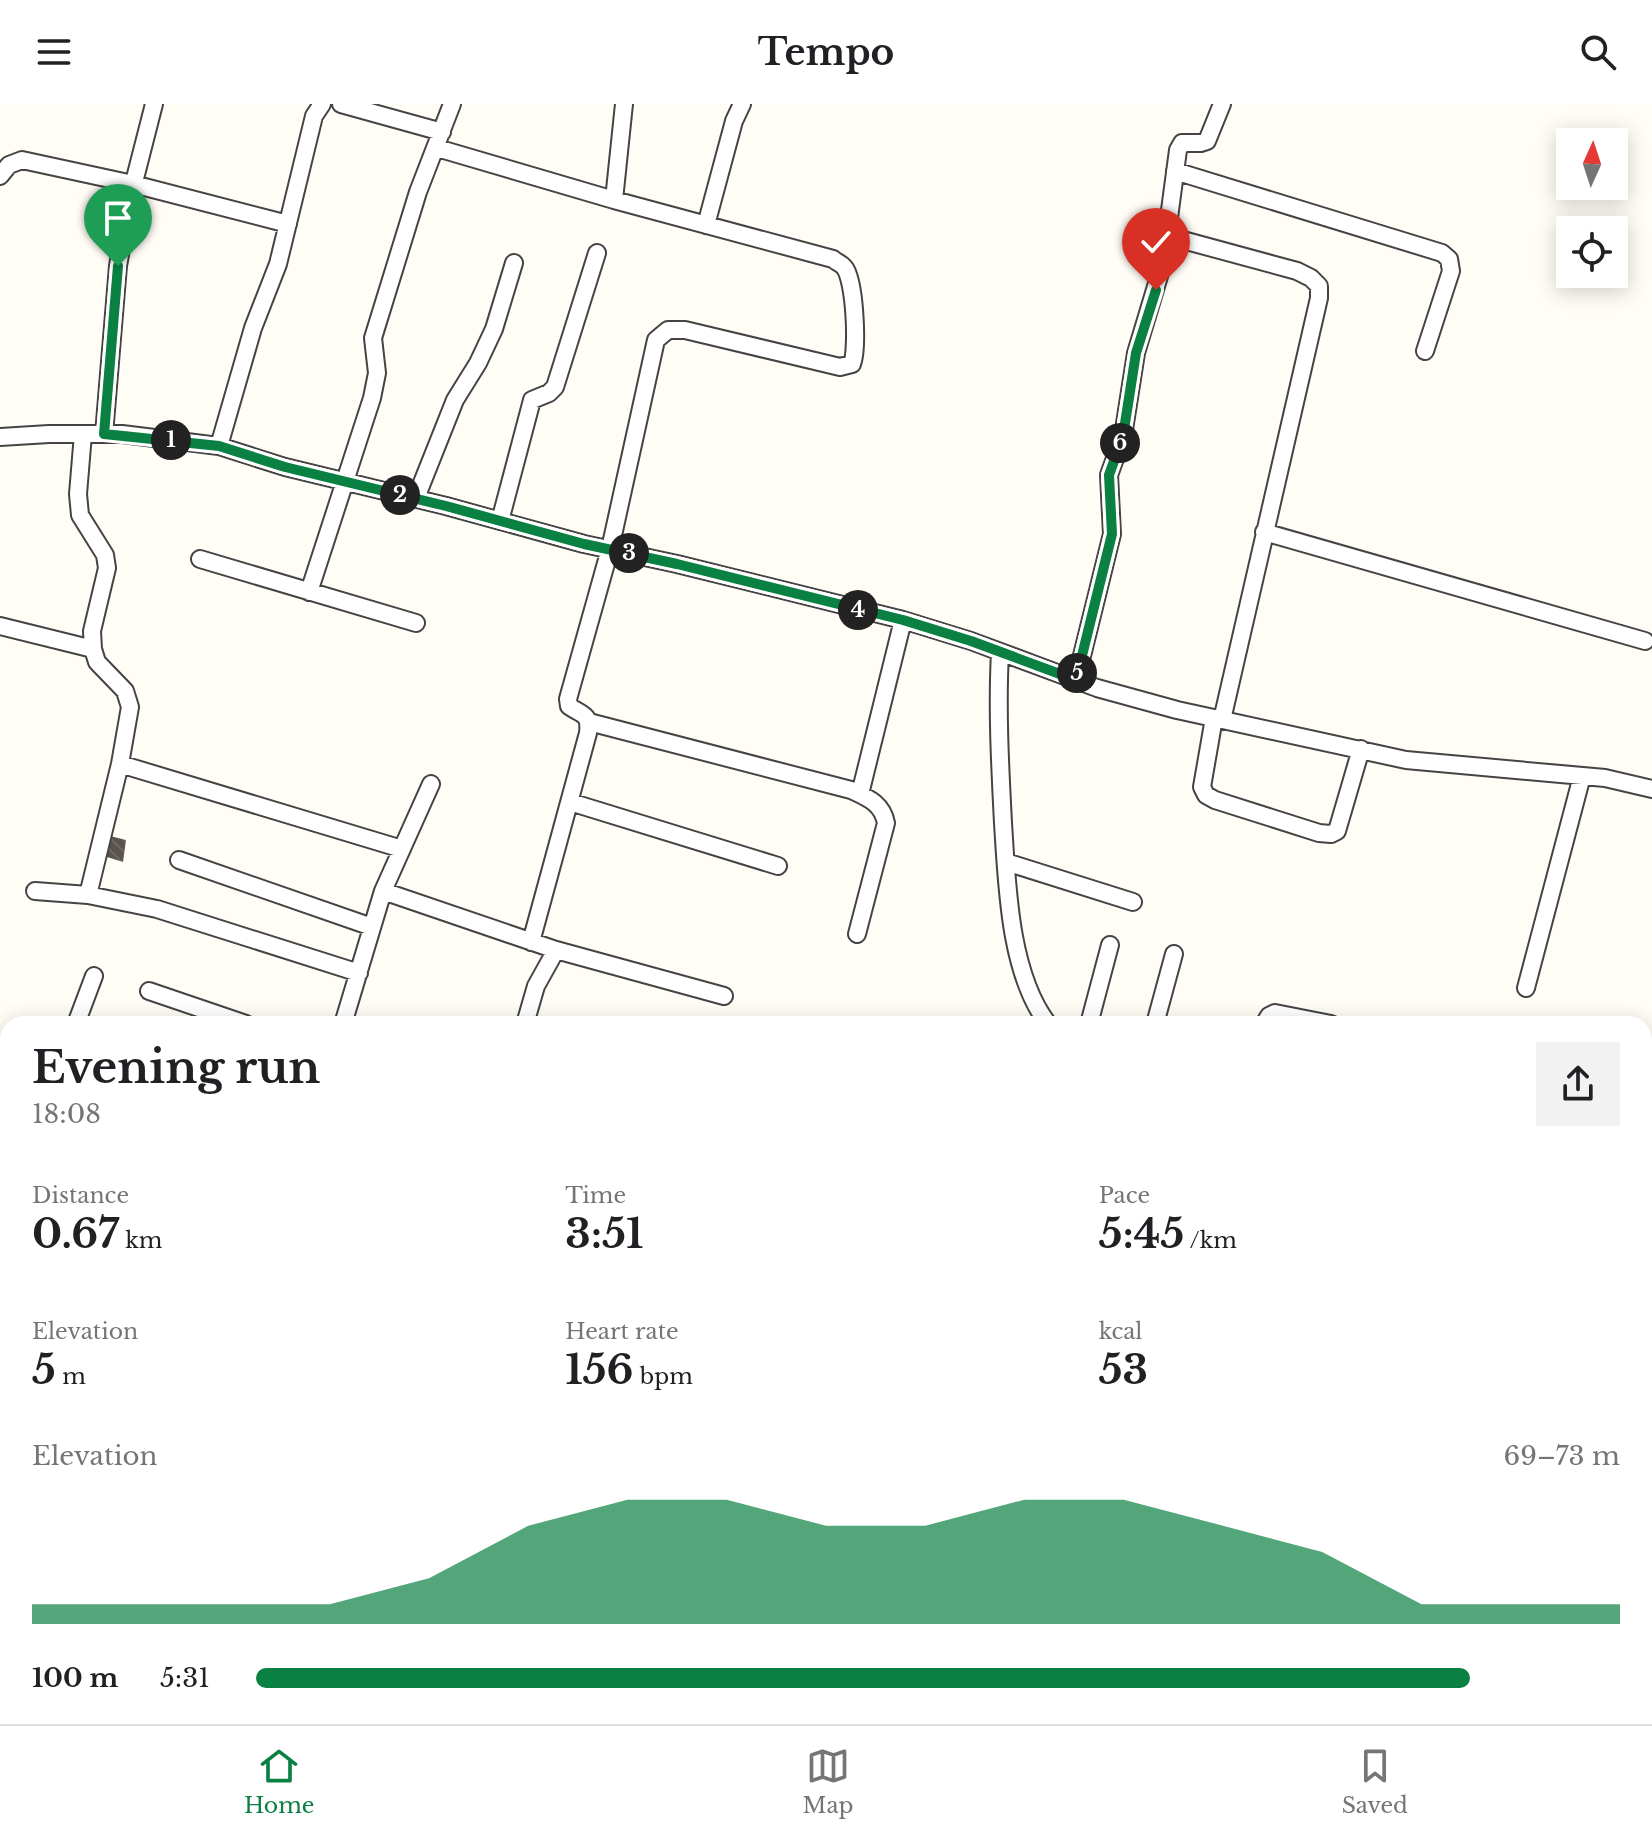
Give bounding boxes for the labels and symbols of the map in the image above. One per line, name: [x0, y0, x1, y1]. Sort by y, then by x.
north arrow: [1556, 128, 1628, 200]
pin: [84, 184, 152, 266]
pin: [1122, 208, 1190, 290]
pin: 1: [151, 420, 191, 460]
pin: 6: [1100, 423, 1140, 463]
pin: 2: [380, 475, 420, 515]
pin: 3: [609, 533, 649, 573]
pin: 4: [838, 590, 878, 630]
pin: 5: [1057, 653, 1097, 693]

